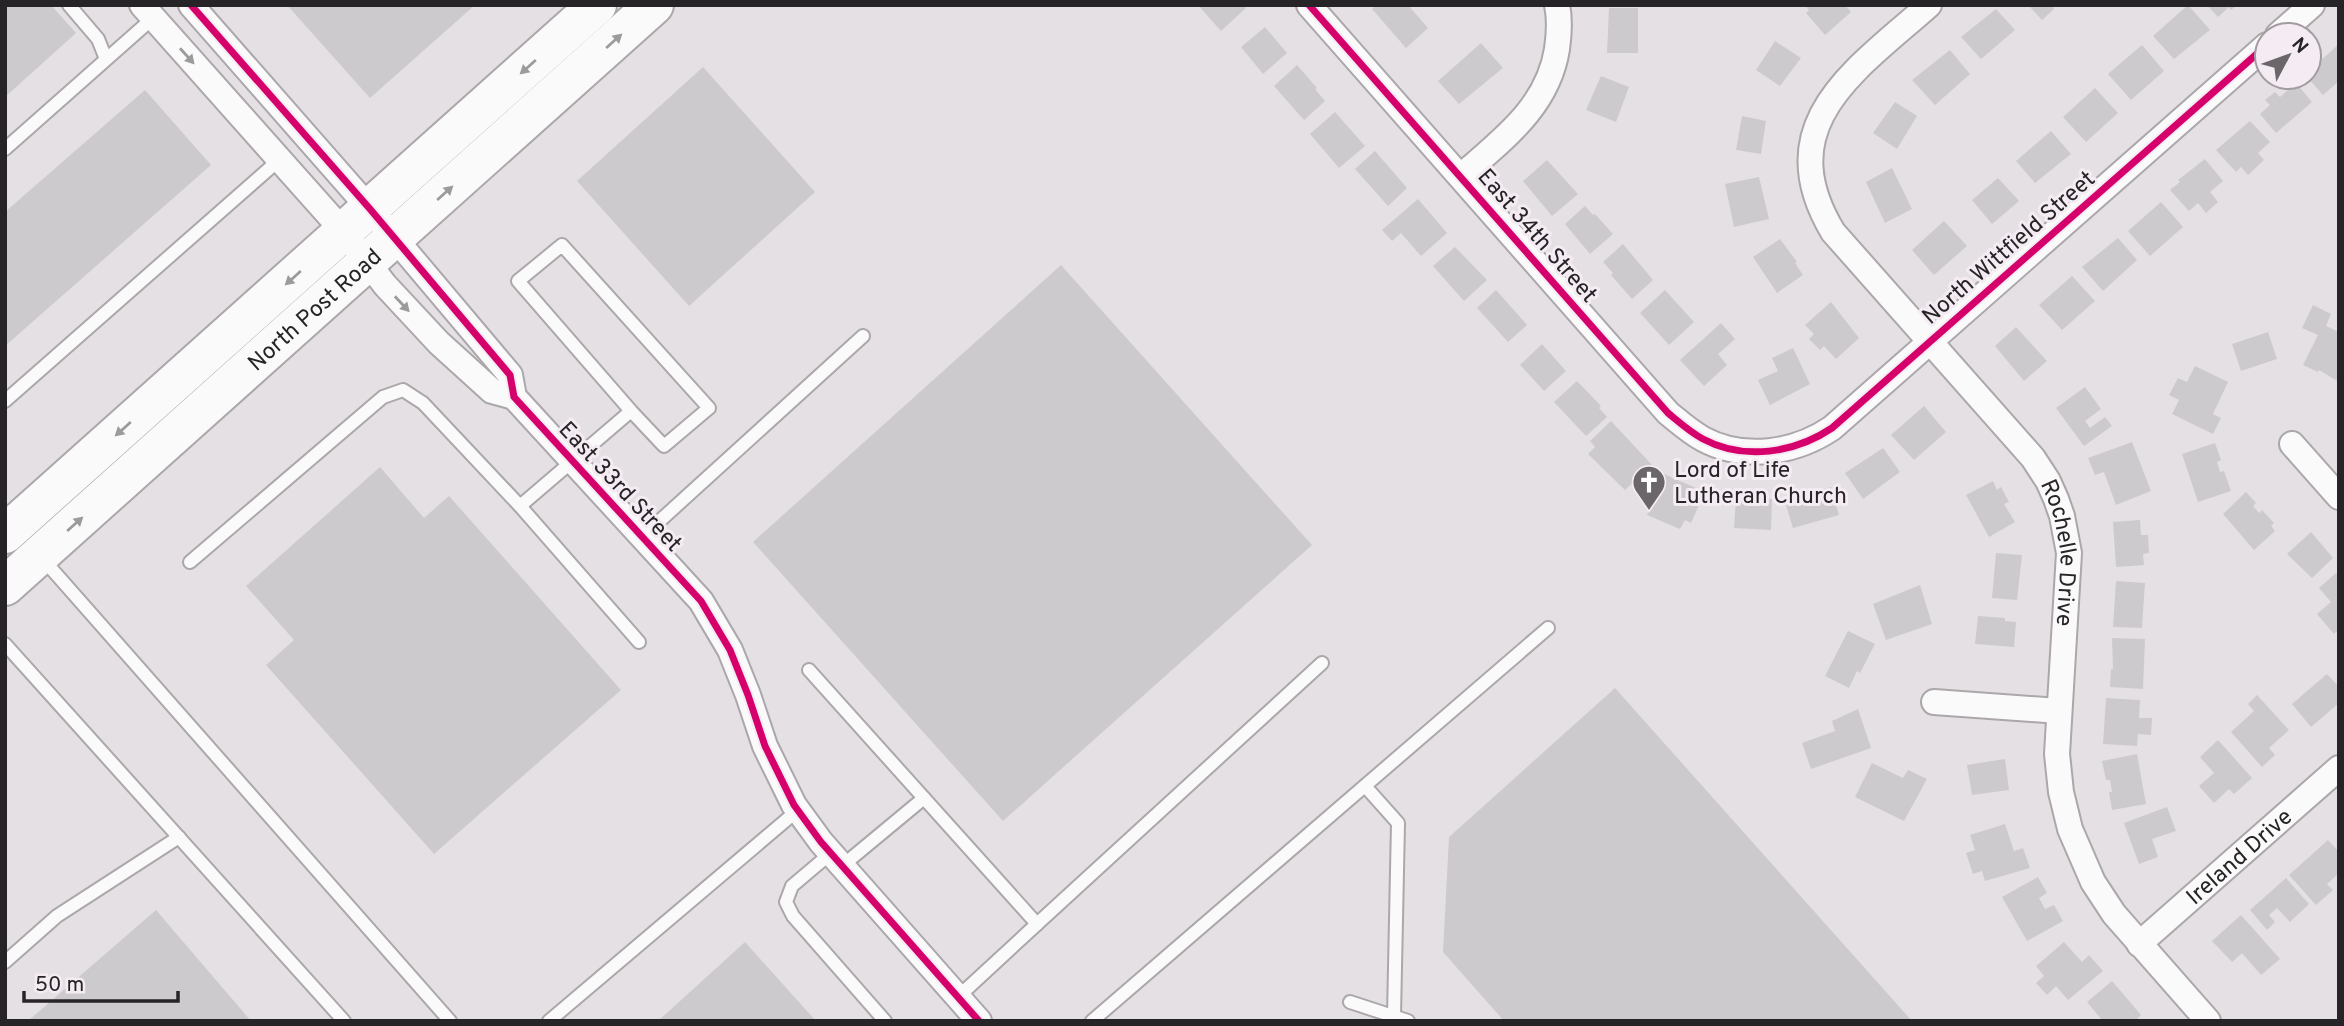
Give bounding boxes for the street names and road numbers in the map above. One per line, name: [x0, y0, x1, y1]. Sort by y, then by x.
street label: East 34th Street: [1470, 164, 1602, 310]
street label: North Wittfield Street: [1917, 166, 2102, 332]
street label: North Post Road: [243, 244, 389, 379]
street label: East 33rd Street: [551, 416, 687, 559]
street label: Rochelle Drive: [2032, 475, 2081, 627]
street label: Ireland Drive: [2181, 804, 2300, 912]

